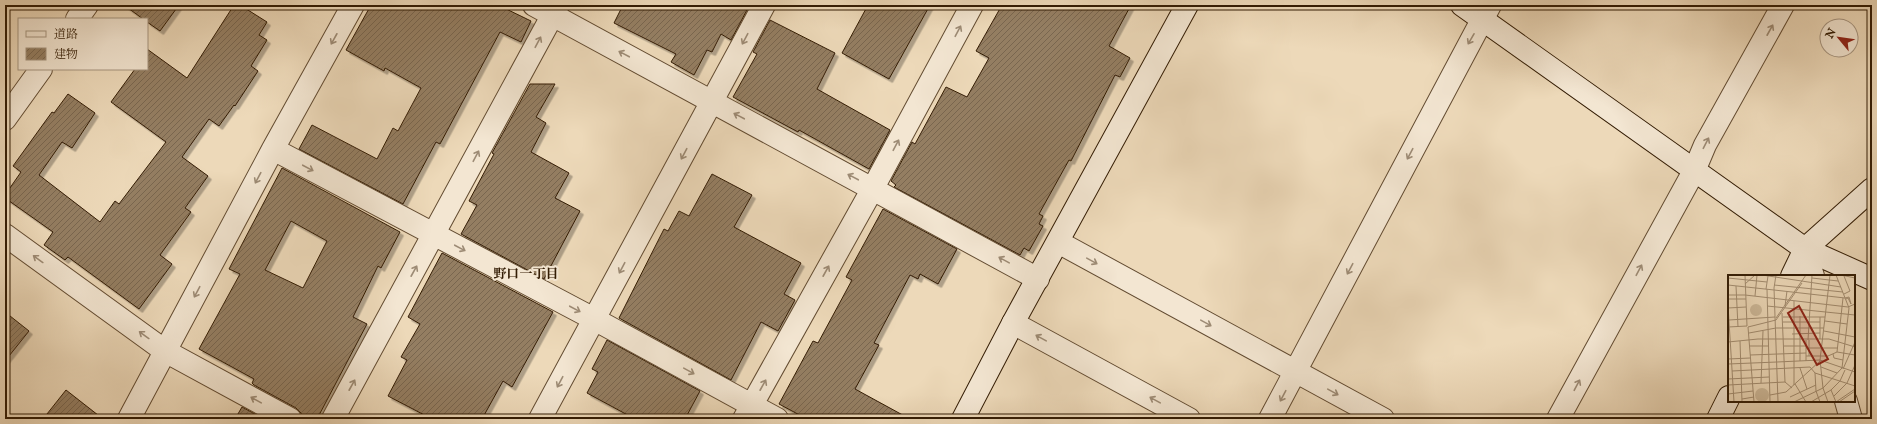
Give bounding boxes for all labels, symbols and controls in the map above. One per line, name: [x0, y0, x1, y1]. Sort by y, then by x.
legend: [18, 18, 148, 70]
north arrow: [1819, 18, 1859, 58]
one-way arrow: [1766, 24, 1774, 36]
one-way arrow: [954, 25, 962, 37]
text: N: [1822, 26, 1840, 42]
text: 道路: [54, 27, 78, 42]
one-way arrow: [330, 33, 338, 45]
one-way arrow: [741, 33, 749, 45]
one-way arrow: [1467, 33, 1475, 45]
one-way arrow: [535, 36, 543, 48]
text: 建物: [54, 47, 78, 62]
one-way arrow: [619, 50, 631, 57]
one-way arrow: [733, 111, 745, 119]
one-way arrow: [1703, 138, 1711, 150]
one-way arrow: [893, 140, 900, 152]
one-way arrow: [679, 147, 687, 159]
one-way arrow: [1406, 148, 1414, 160]
one-way arrow: [473, 150, 481, 162]
one-way arrow: [302, 164, 314, 172]
one-way arrow: [254, 171, 262, 183]
one-way arrow: [847, 173, 859, 181]
one-way arrow: [454, 245, 466, 252]
one-way arrow: [33, 255, 44, 263]
one-way arrow: [998, 256, 1010, 264]
one-way arrow: [1086, 257, 1098, 265]
one-way arrow: [617, 262, 625, 274]
one-way arrow: [1346, 263, 1353, 275]
one-way arrow: [411, 265, 419, 277]
one-way arrow: [823, 265, 831, 277]
one-way arrow: [1635, 265, 1643, 277]
district label: 野口一丁目: [493, 266, 559, 283]
inset map: [1728, 275, 1855, 402]
one-way arrow: [192, 286, 200, 298]
one-way arrow: [569, 305, 581, 313]
one-way arrow: [1200, 320, 1212, 327]
one-way arrow: [138, 331, 149, 339]
one-way arrow: [1035, 333, 1047, 341]
one-way arrow: [683, 368, 695, 375]
one-way arrow: [555, 376, 563, 388]
one-way arrow: [349, 379, 356, 391]
one-way arrow: [759, 379, 767, 391]
one-way arrow: [1573, 379, 1581, 391]
one-way arrow: [1327, 388, 1339, 396]
one-way arrow: [1278, 390, 1286, 402]
one-way arrow: [250, 396, 262, 404]
one-way arrow: [1149, 396, 1161, 404]

